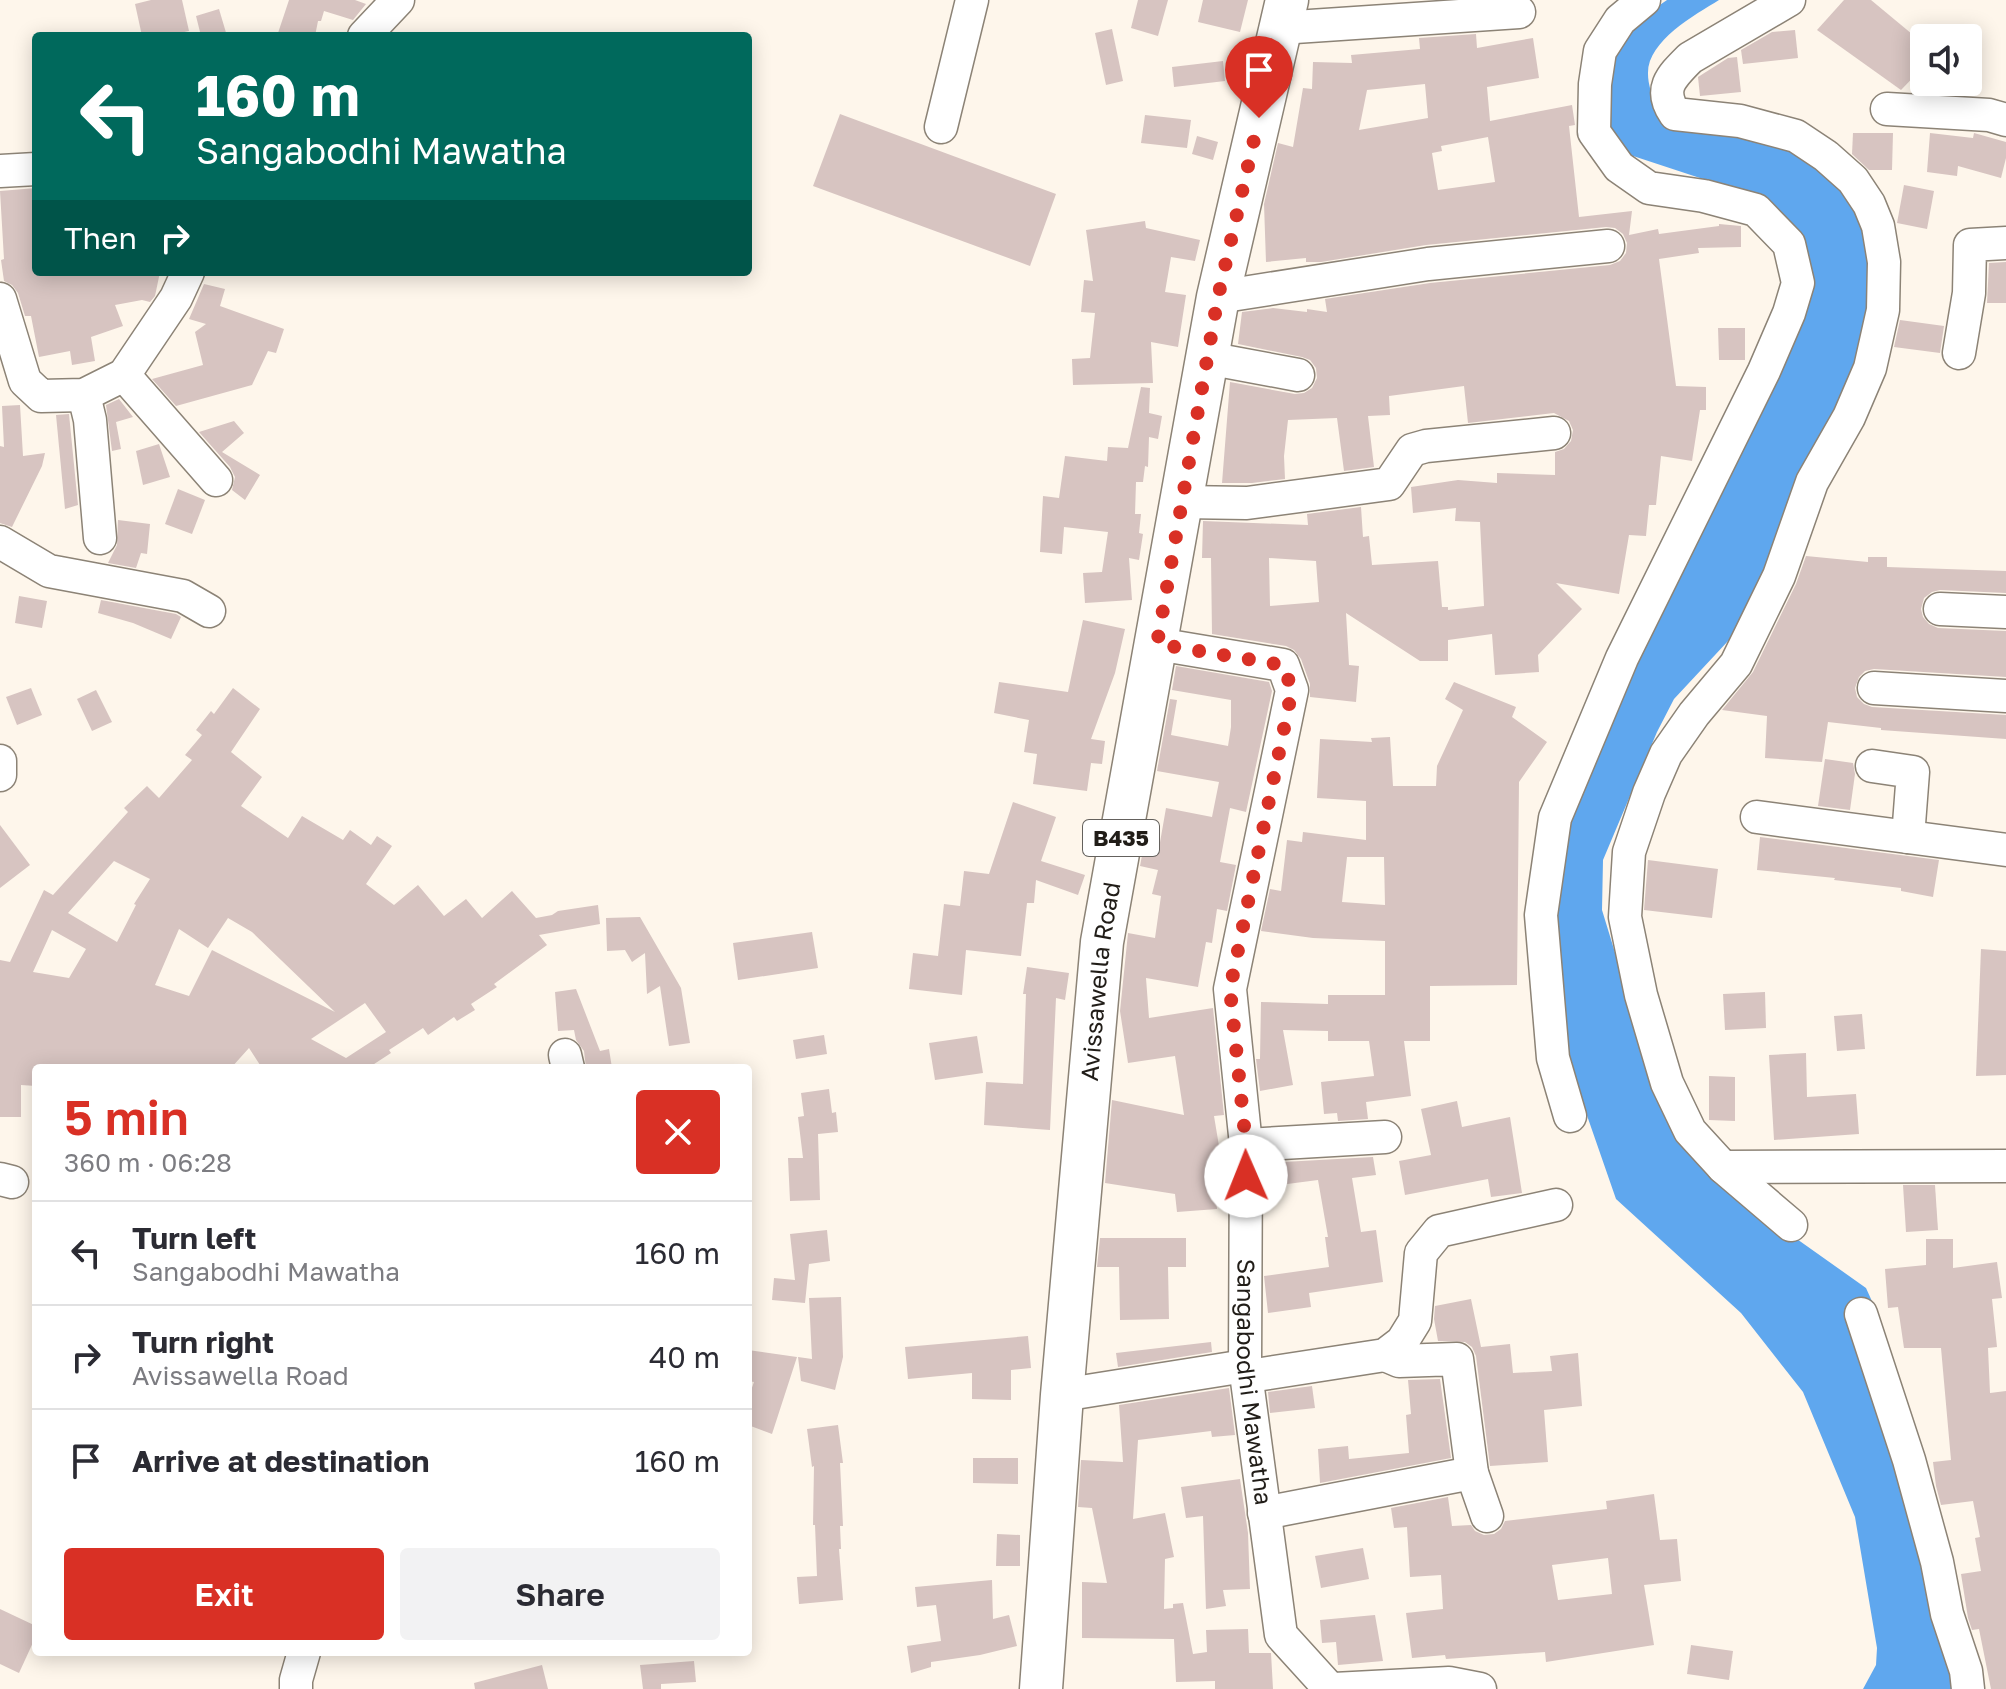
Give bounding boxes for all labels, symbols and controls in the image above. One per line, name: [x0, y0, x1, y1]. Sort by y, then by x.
map controls: [1910, 24, 1982, 96]
button: sound: [1910, 24, 1982, 96]
pin: [1225, 36, 1293, 118]
icon: arrive: [1237, 48, 1281, 92]
text: 160 m: [196, 61, 360, 128]
icon: left: [64, 64, 168, 168]
text: Sangabodhi Mawatha: [196, 129, 567, 172]
icon: right: [153, 216, 197, 260]
text: Then: [64, 220, 137, 256]
road number: B435: [1083, 820, 1159, 856]
street label: Avissawella Road: [1074, 880, 1126, 1082]
text: 5 min: [64, 1088, 189, 1146]
button: close: [636, 1090, 720, 1174]
position arrow: [1204, 1134, 1288, 1218]
text: 360 m · 06:28: [64, 1147, 232, 1178]
text: Turn left: [132, 1220, 257, 1256]
icon: left: [64, 1231, 108, 1275]
text: 160 m: [635, 1235, 720, 1271]
text: Sangabodhi Mawatha: [132, 1256, 400, 1287]
street label: Sangabodhi Mawatha: [1231, 1259, 1279, 1507]
text: Turn right: [132, 1324, 274, 1360]
icon: right: [64, 1335, 108, 1379]
text: 40 m: [649, 1339, 720, 1375]
text: Avissawella Road: [132, 1360, 349, 1391]
icon: arrive: [64, 1439, 108, 1483]
text: Arrive at destination: [132, 1443, 429, 1479]
text: 160 m: [635, 1443, 720, 1479]
button: Exit: [64, 1548, 384, 1640]
button: Share: [400, 1548, 720, 1640]

